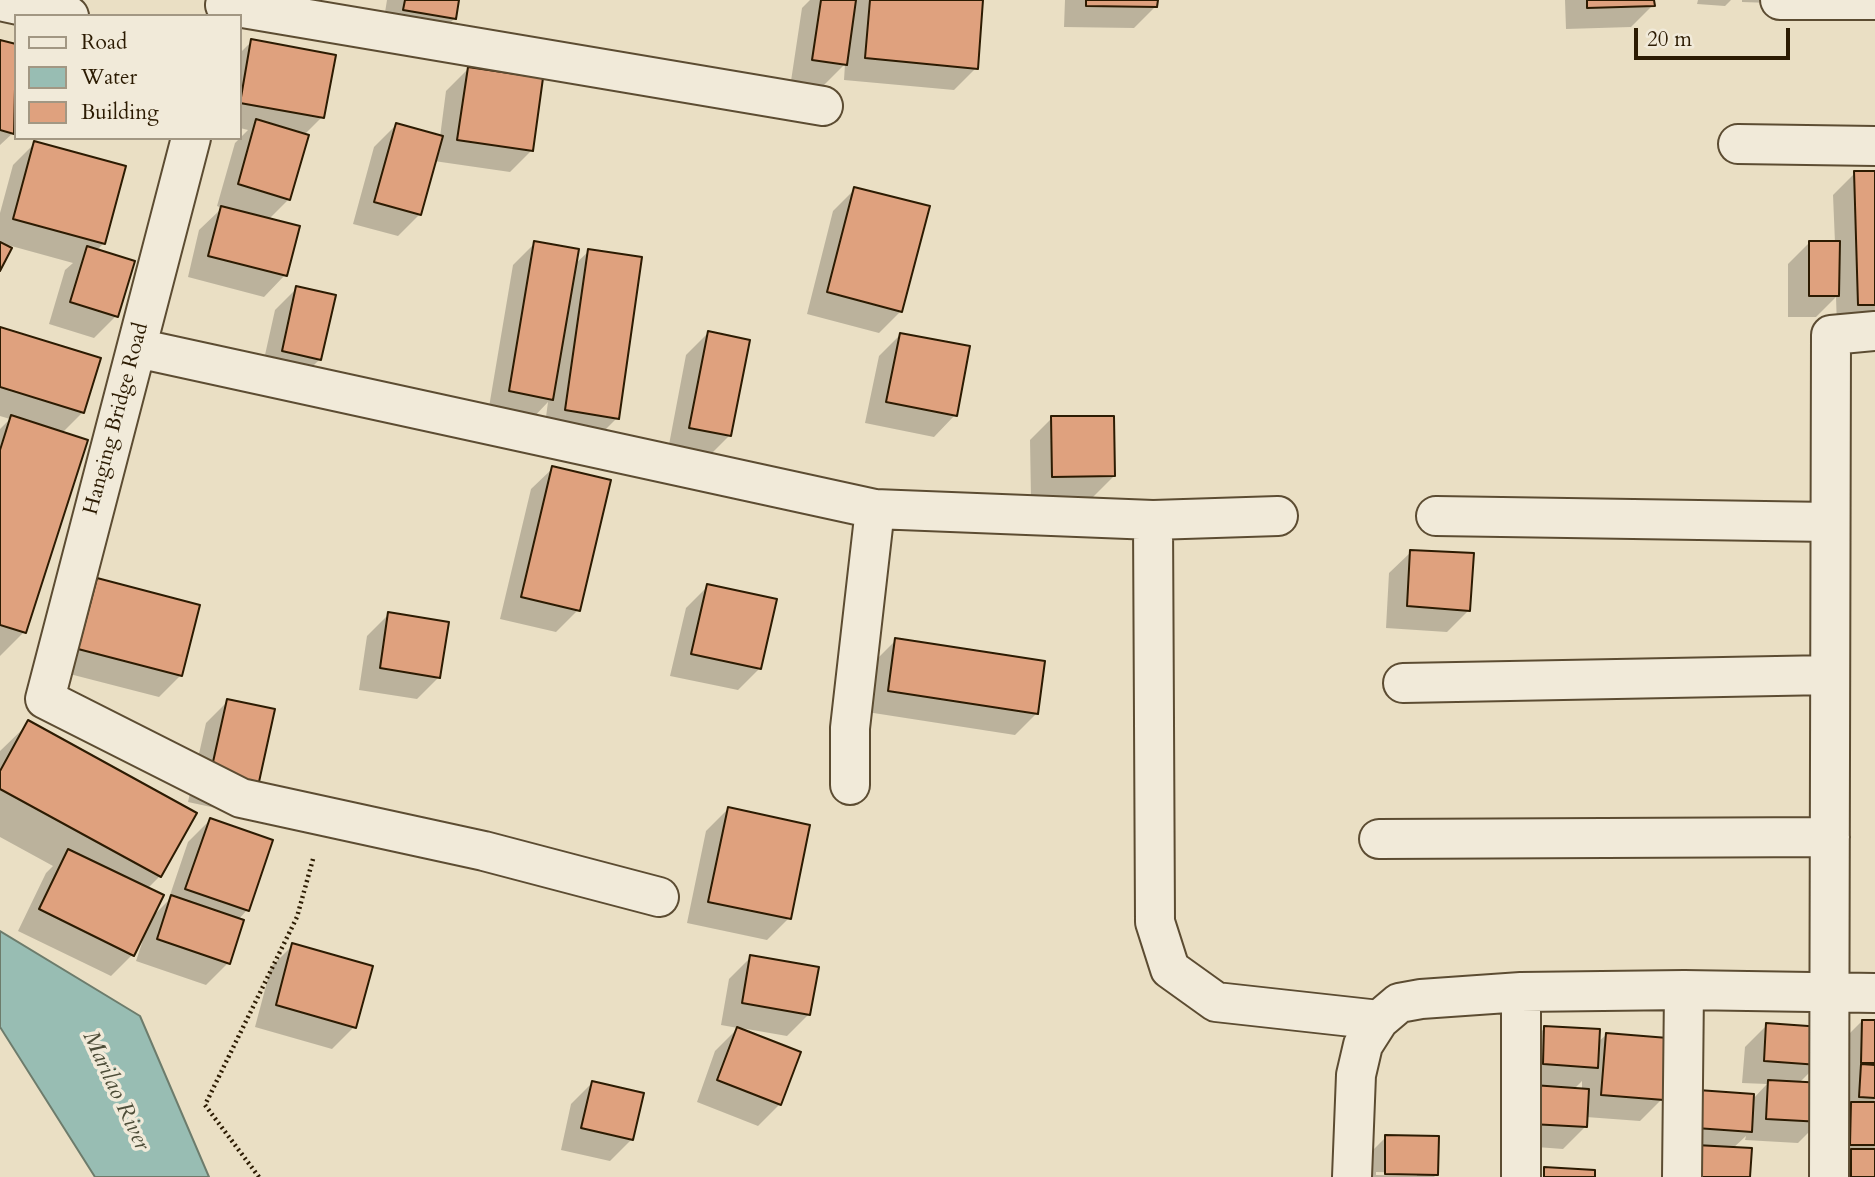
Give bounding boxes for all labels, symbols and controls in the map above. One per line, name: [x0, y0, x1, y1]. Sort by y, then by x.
legend: [14, 14, 242, 140]
scale bar: [1637, 14, 1793, 58]
text: 20 m: [1647, 25, 1692, 54]
text: Road: [81, 28, 127, 57]
text: Water: [81, 63, 137, 92]
text: Building: [81, 98, 159, 127]
street label: Hanging Bridge Road: [79, 320, 155, 518]
water label: Marilao River: [75, 1027, 155, 1155]

